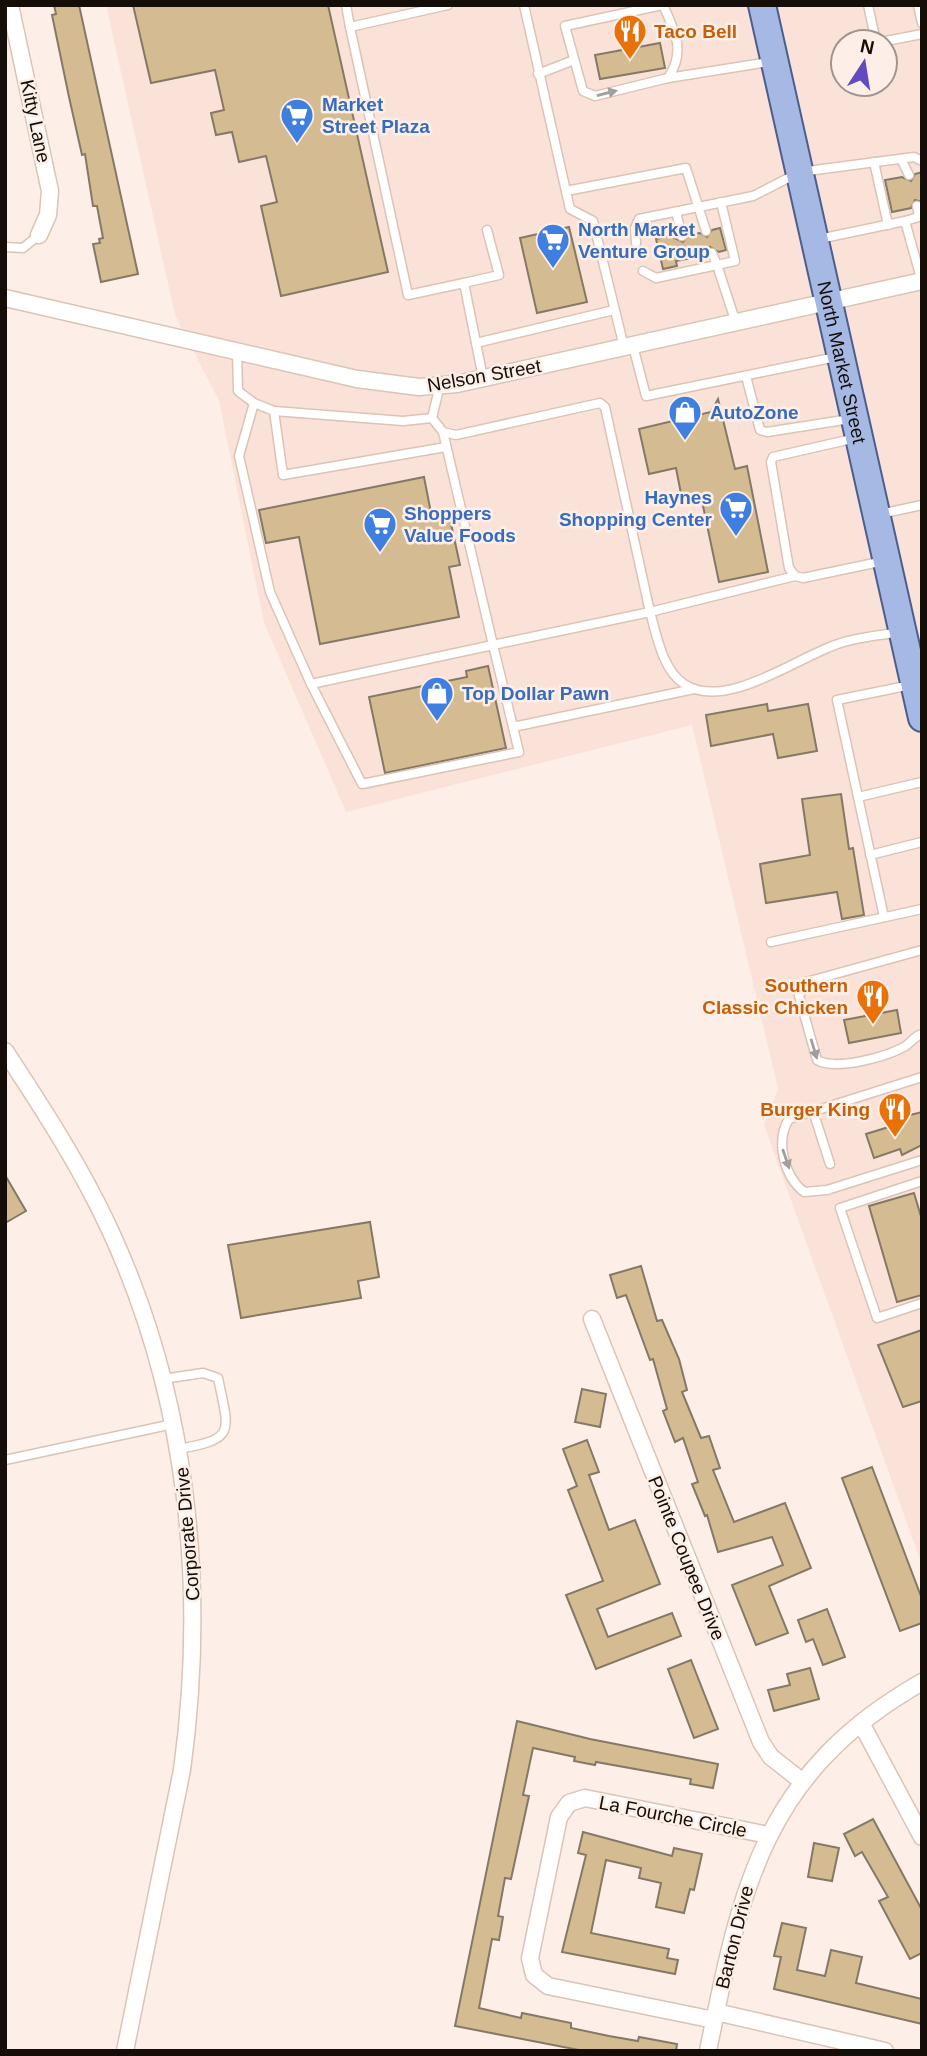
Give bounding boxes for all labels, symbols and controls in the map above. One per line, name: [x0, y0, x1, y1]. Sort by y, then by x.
restaurant icon: Taco Bell: [611, 12, 649, 61]
place label: Taco Bell: [654, 21, 737, 42]
north arrow: [829, 28, 899, 98]
text: N: [859, 35, 876, 59]
street label: Kitty Lane: [16, 78, 55, 165]
one-way arrow: [596, 87, 618, 98]
place label: Market Street Plaza: [322, 94, 430, 137]
supermarket icon: Market Street Plaza: [278, 96, 316, 145]
place label: North Market Venture Group: [578, 219, 710, 262]
supermarket icon: North Market Venture Group: [534, 221, 572, 270]
street label: North Market Street: [813, 279, 870, 446]
street label: Nelson Street: [426, 355, 543, 396]
shop icon: AutoZone: [666, 393, 704, 442]
place label: AutoZone: [710, 402, 799, 423]
place label: Haynes Shopping Center: [559, 487, 713, 530]
supermarket icon: Haynes Shopping Center: [717, 489, 755, 538]
place label: Shoppers Value Foods: [404, 503, 516, 546]
supermarket icon: Shoppers Value Foods: [361, 505, 399, 554]
shop icon: Top Dollar Pawn: [418, 674, 456, 723]
place label: Top Dollar Pawn: [462, 683, 609, 704]
place label: Southern Classic Chicken: [702, 975, 848, 1018]
restaurant icon: Southern Classic Chicken: [854, 977, 892, 1026]
one-way arrow: [810, 1038, 820, 1059]
restaurant icon: Burger King: [876, 1090, 914, 1139]
place label: Burger King: [760, 1099, 870, 1120]
one-way arrow: [781, 1148, 791, 1169]
street label: Corporate Drive: [171, 1466, 204, 1602]
street label: Pointe Coupee Drive: [644, 1473, 729, 1643]
street label: La Fourche Circle: [597, 1792, 749, 1841]
street label: Barton Drive: [712, 1883, 757, 1991]

